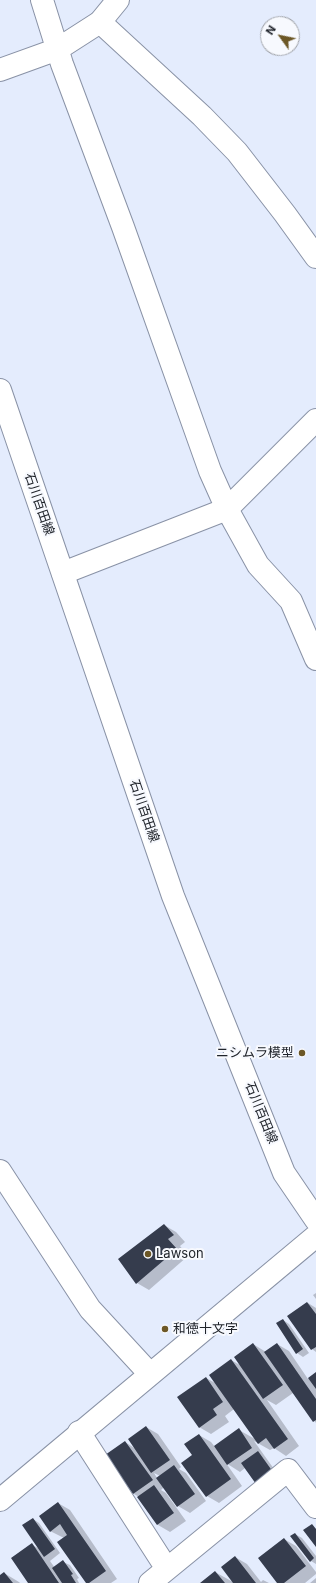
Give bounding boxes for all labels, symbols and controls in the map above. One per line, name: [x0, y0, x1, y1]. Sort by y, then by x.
north arrow: [260, 16, 300, 56]
text: N: [263, 23, 279, 37]
street label: 石川百田線: [21, 471, 57, 537]
street label: 石川百田線: [126, 778, 162, 844]
place label: ニシムラ模型: [216, 1045, 294, 1061]
marker: ニシムラ模型: [297, 1048, 307, 1058]
street label: 石川百田線: [242, 1080, 280, 1146]
place label: Lawson: [156, 1246, 204, 1262]
marker: Lawson: [143, 1249, 153, 1259]
place label: 和徳十文字: [173, 1321, 238, 1337]
marker: 和徳十文字: [160, 1324, 170, 1334]

